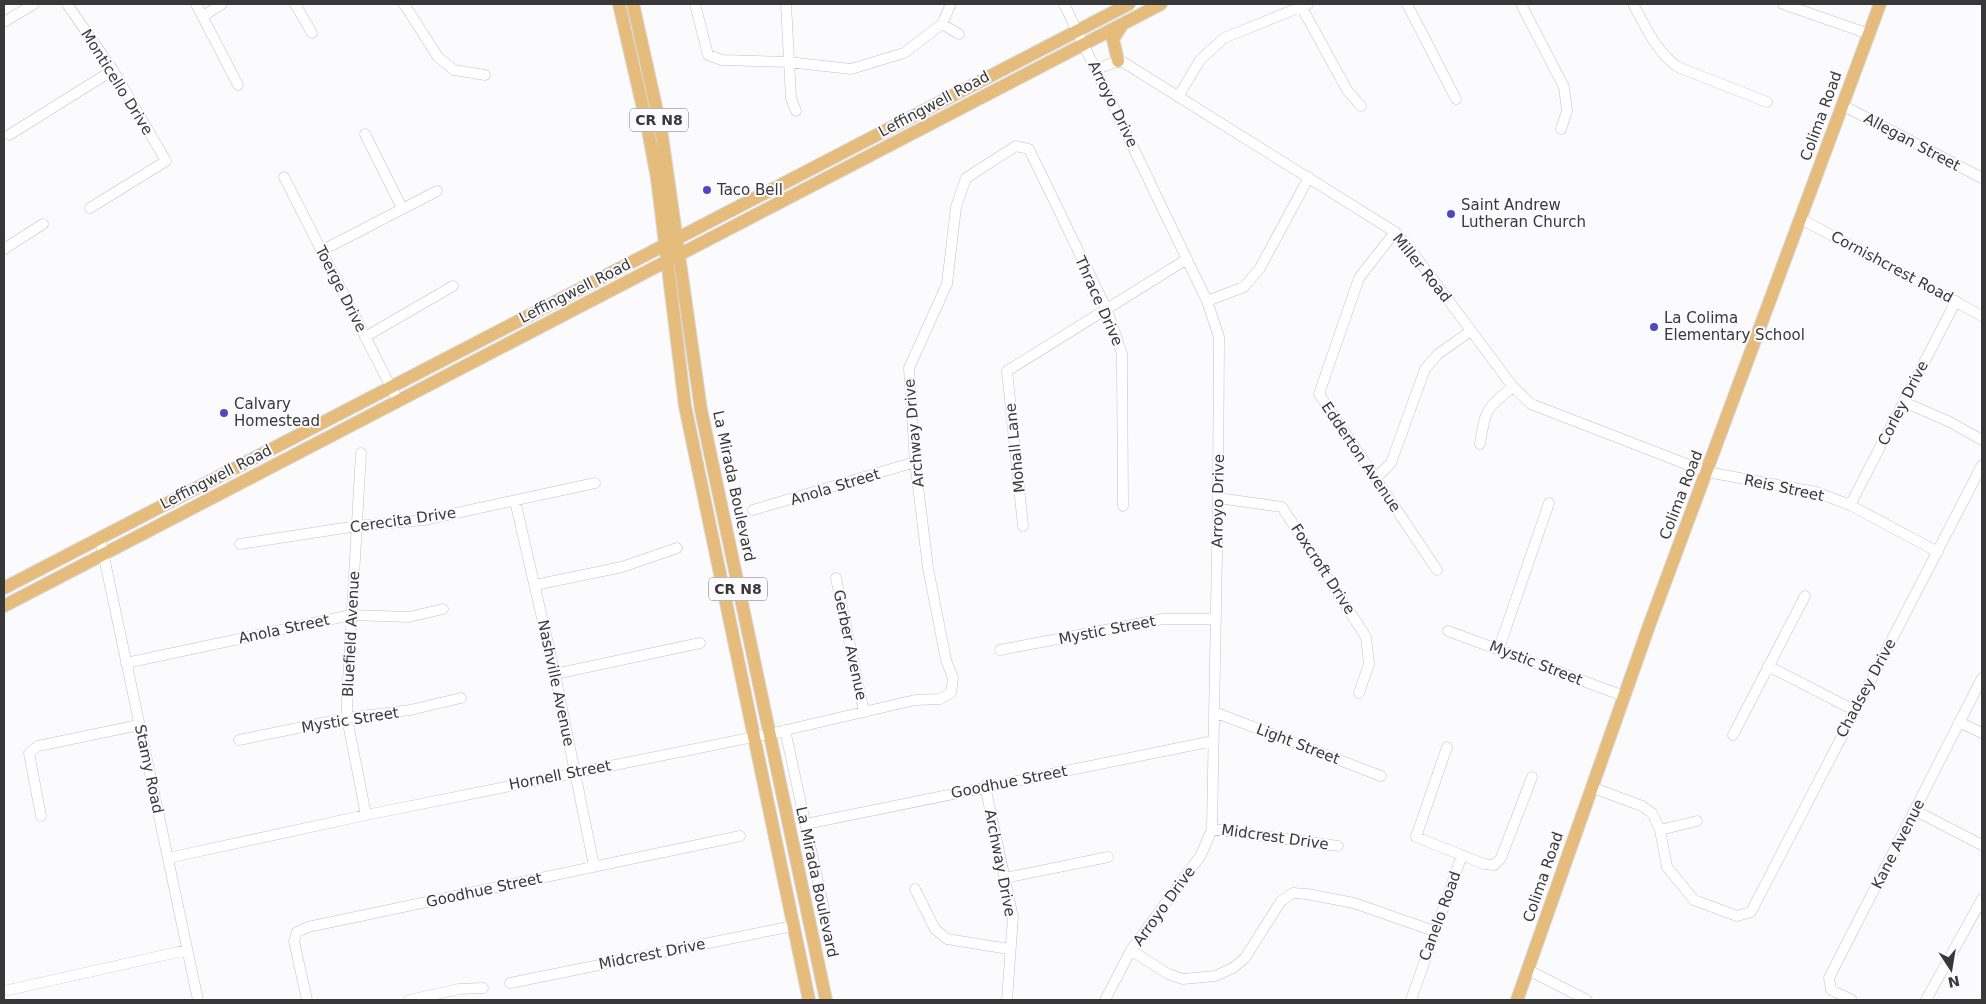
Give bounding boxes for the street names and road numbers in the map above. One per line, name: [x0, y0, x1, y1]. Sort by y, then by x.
street label: Monticello Drive: [77, 26, 157, 138]
street label: Arroyo Drive: [1084, 58, 1142, 150]
street label: Leffingwell Road: [875, 67, 993, 141]
street label: Colima Road: [1796, 69, 1846, 163]
road number: CR N8: [630, 108, 688, 132]
street label: Allegan Street: [1861, 109, 1963, 175]
street label: Cornishcrest Road: [1828, 227, 1956, 307]
street label: Miller Road: [1389, 230, 1455, 306]
street label: Toerge Drive: [311, 242, 370, 335]
street label: Thrace Drive: [1071, 252, 1127, 349]
street label: Leffingwell Road: [516, 255, 634, 327]
street label: Corley Drive: [1874, 358, 1932, 448]
street label: Archway Drive: [900, 378, 928, 488]
street label: Edderton Avenue: [1317, 399, 1405, 515]
street label: Mohall Lane: [1001, 402, 1029, 494]
street label: La Mirada Boulevard: [709, 409, 759, 563]
street label: Leffingwell Road: [157, 441, 275, 513]
street label: Colima Road: [1656, 448, 1706, 542]
street label: Arroyo Drive: [1208, 454, 1228, 548]
street label: Anola Street: [788, 465, 882, 509]
street label: Reis Street: [1742, 471, 1826, 505]
street label: Cerecita Drive: [349, 504, 457, 536]
street label: Foxcroft Drive: [1287, 520, 1359, 618]
street label: Bluefield Avenue: [339, 571, 363, 697]
road number: CR N8: [709, 578, 767, 600]
street label: Gerber Avenue: [830, 588, 870, 702]
street label: Anola Street: [237, 611, 331, 647]
street label: Mystic Street: [1057, 612, 1157, 648]
street label: Nashville Avenue: [534, 618, 578, 748]
street label: Chadsey Drive: [1832, 635, 1900, 741]
street label: Mystic Street: [1487, 637, 1585, 689]
street label: Mystic Street: [300, 703, 400, 737]
street label: Light Street: [1254, 720, 1342, 768]
street label: Stamy Road: [131, 723, 167, 815]
street label: Hornell Street: [507, 756, 613, 794]
street label: Goodhue Street: [949, 762, 1069, 802]
street label: Kane Avenue: [1868, 796, 1928, 892]
street label: La Mirada Boulevard: [792, 805, 842, 959]
street label: Archway Drive: [981, 808, 1019, 918]
street label: Midcrest Drive: [1220, 821, 1330, 853]
street label: Colima Road: [1519, 830, 1567, 924]
street label: Arroyo Drive: [1129, 863, 1199, 949]
street label: Goodhue Street: [424, 869, 544, 911]
street label: Canelo Road: [1415, 869, 1465, 963]
street label: Midcrest Drive: [597, 935, 707, 973]

